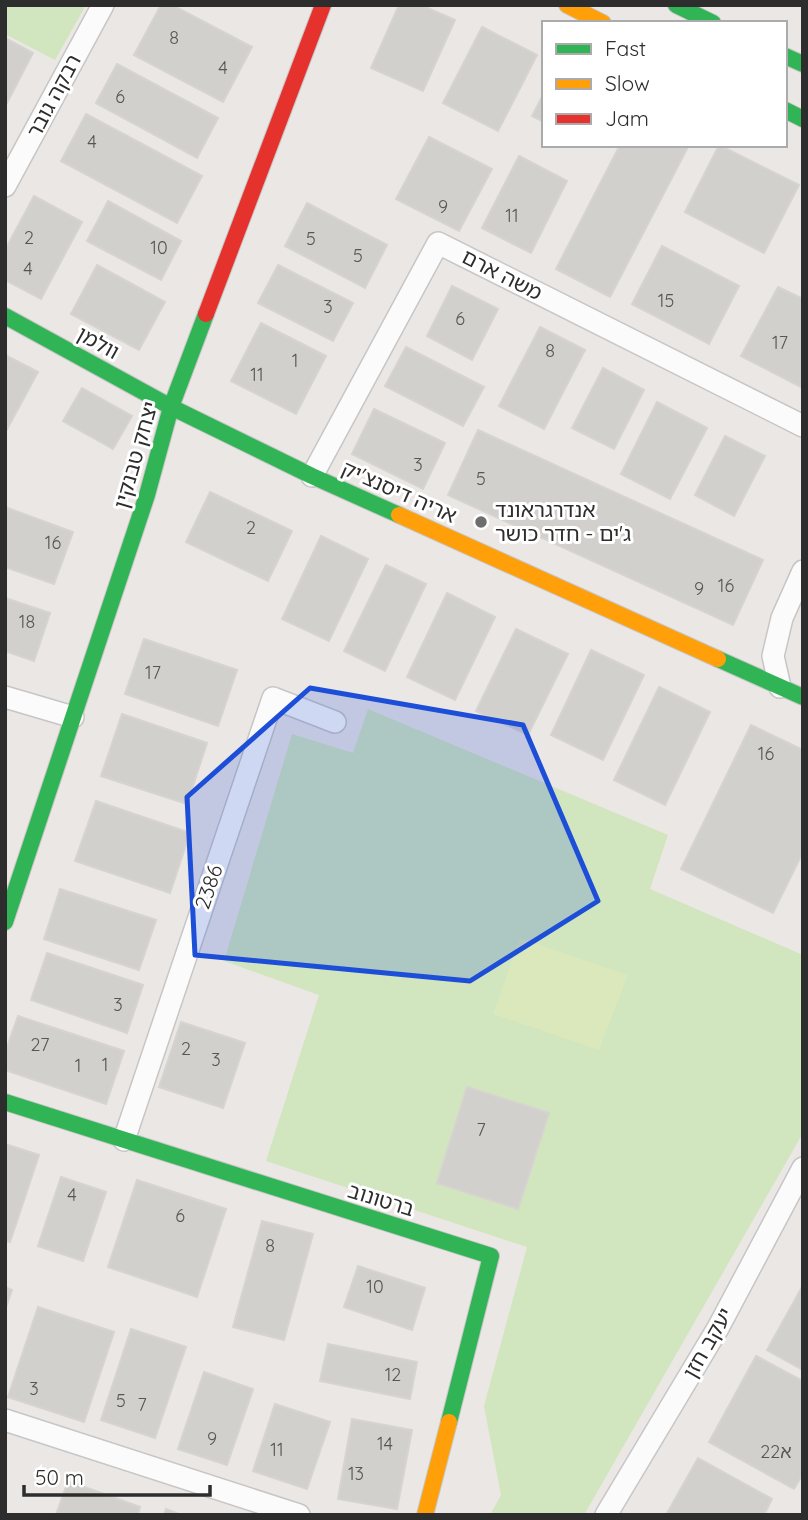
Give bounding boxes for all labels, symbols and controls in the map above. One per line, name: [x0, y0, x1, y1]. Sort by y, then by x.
legend: [542, 21, 787, 147]
house number: 8: [169, 26, 179, 49]
text: Fast: [605, 35, 646, 61]
street label: רבקה גובר: [20, 49, 86, 142]
house number: 4: [218, 56, 228, 79]
text: Slow: [605, 70, 650, 96]
house number: 6: [115, 85, 125, 108]
text: Jam: [605, 105, 649, 131]
house number: 4: [87, 130, 97, 153]
house number: 9: [438, 195, 448, 218]
house number: 11: [505, 204, 519, 227]
house number: 2: [24, 226, 34, 249]
house number: 5: [306, 227, 316, 250]
house number: 10: [150, 236, 168, 259]
street label: משה ארם: [458, 243, 547, 305]
house number: 5: [353, 244, 363, 267]
house number: 4: [23, 257, 33, 280]
house number: 15: [658, 289, 674, 312]
house number: 3: [323, 295, 333, 318]
house number: 6: [455, 307, 465, 330]
street label: וולמן: [73, 320, 124, 364]
house number: 17: [772, 331, 788, 354]
house number: 8: [545, 339, 555, 362]
house number: 1: [292, 349, 298, 372]
house number: 11: [250, 363, 264, 386]
street label: יצחק טבנקין: [107, 398, 163, 511]
house number: 3: [413, 453, 423, 476]
street label: אריה דיסנצ'יק: [338, 454, 461, 528]
house number: 5: [476, 467, 486, 490]
place label: אנדרגראונד ג'ים - חדר כושר: [495, 496, 631, 546]
marker: אנדרגראונד ג'ים - חדר כושר: [473, 514, 489, 530]
house number: 2: [246, 516, 256, 539]
house number: 16: [45, 531, 61, 554]
house number: 16: [718, 574, 734, 597]
house number: 9: [694, 577, 704, 600]
house number: 18: [19, 610, 35, 633]
house number: 17: [145, 661, 161, 684]
house number: 16: [758, 742, 774, 765]
street label: 2386: [188, 861, 228, 912]
house number: 3: [113, 993, 123, 1016]
house number: 27: [31, 1033, 49, 1056]
house number: 2: [181, 1037, 191, 1060]
house number: 3: [211, 1048, 221, 1071]
house number: 1: [102, 1053, 108, 1076]
house number: 1: [75, 1054, 81, 1077]
house number: 7: [476, 1118, 486, 1141]
street label: ברטונוב: [345, 1177, 418, 1221]
house number: 4: [67, 1183, 77, 1206]
house number: 6: [175, 1204, 185, 1227]
house number: 8: [265, 1234, 275, 1257]
house number: 10: [366, 1275, 384, 1298]
street label: יעקב חזן: [677, 1303, 738, 1382]
house number: 12: [385, 1363, 401, 1386]
house number: 3: [29, 1377, 39, 1400]
house number: 5: [116, 1389, 126, 1412]
house number: 7: [137, 1393, 147, 1416]
house number: 9: [207, 1427, 217, 1450]
house number: 14: [377, 1432, 393, 1455]
house number: 11: [270, 1438, 284, 1461]
house number: 22א: [760, 1440, 792, 1463]
scale bar: [24, 1454, 210, 1498]
house number: 13: [348, 1462, 364, 1485]
text: 50 m: [35, 1464, 84, 1490]

